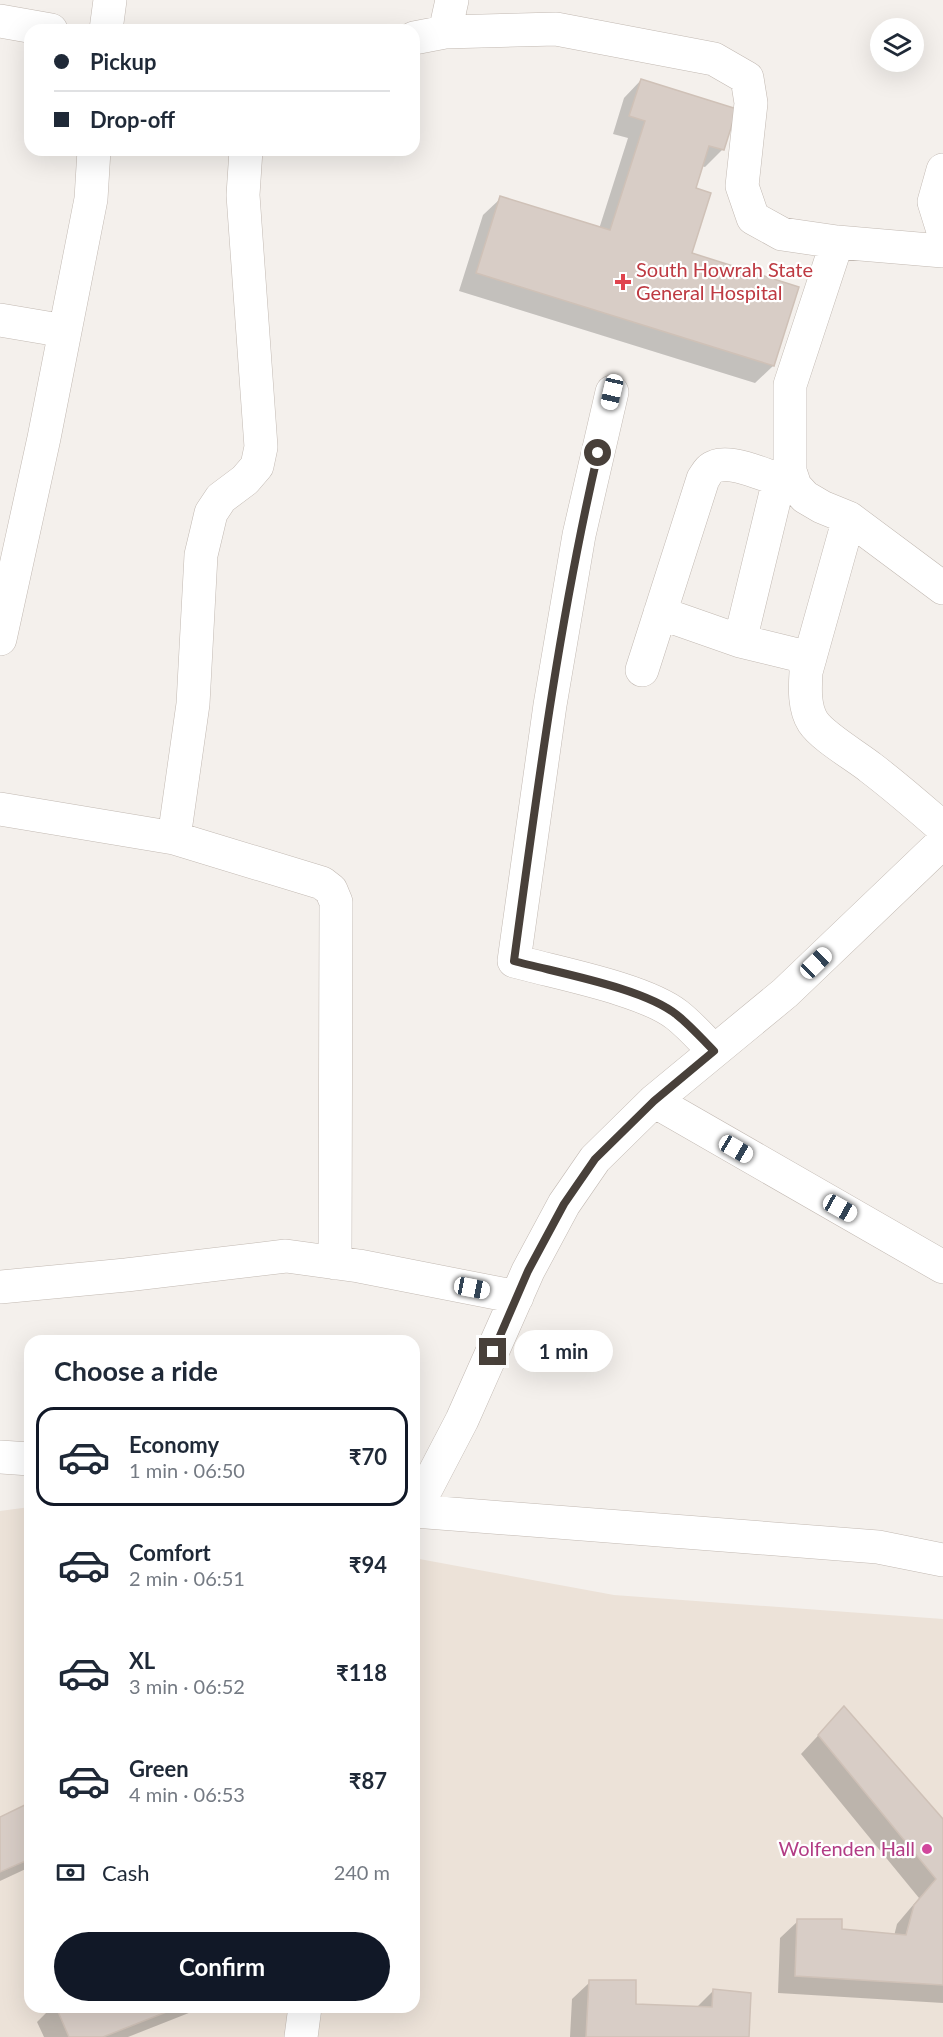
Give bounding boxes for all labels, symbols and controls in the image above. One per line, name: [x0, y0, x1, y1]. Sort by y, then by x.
map controls: [870, 18, 924, 72]
button: layers: [870, 18, 924, 72]
text: Pickup: [90, 48, 156, 75]
text: Drop-off: [90, 106, 175, 133]
place label: South Howrah State General Hospital: [636, 257, 813, 304]
marker: South Howrah State General Hospital: [614, 273, 632, 291]
car: [599, 372, 625, 412]
route start: [584, 439, 611, 466]
car: [797, 944, 835, 982]
car: [716, 1132, 756, 1166]
car: [820, 1191, 860, 1225]
car: [453, 1276, 491, 1300]
callout: 1 min: [514, 1331, 613, 1373]
route end: [479, 1338, 506, 1365]
text: 1 min: [539, 1339, 588, 1363]
text: Choose a ride: [54, 1354, 218, 1387]
icon: car: [57, 1430, 111, 1484]
text: Economy: [129, 1431, 219, 1458]
text: ₹70: [349, 1443, 387, 1470]
text: 1 min · 06:50: [129, 1458, 245, 1482]
icon: car: [57, 1538, 111, 1592]
text: Comfort: [129, 1539, 211, 1566]
text: ₹94: [349, 1551, 387, 1578]
text: 2 min · 06:51: [129, 1566, 245, 1590]
icon: car: [57, 1646, 111, 1700]
text: XL: [129, 1647, 155, 1674]
text: ₹118: [336, 1659, 387, 1686]
text: 3 min · 06:52: [129, 1674, 245, 1698]
icon: car: [57, 1754, 111, 1808]
text: Green: [129, 1755, 189, 1782]
text: ₹87: [349, 1767, 387, 1794]
text: 4 min · 06:53: [129, 1782, 245, 1806]
place label: Wolfenden Hall: [779, 1836, 915, 1860]
marker: Wolfenden Hall: [920, 1842, 934, 1856]
icon: cash: [54, 1856, 87, 1889]
text: Cash: [102, 1859, 149, 1886]
text: 240 m: [334, 1860, 390, 1884]
button: Confirm: [54, 1932, 390, 2001]

